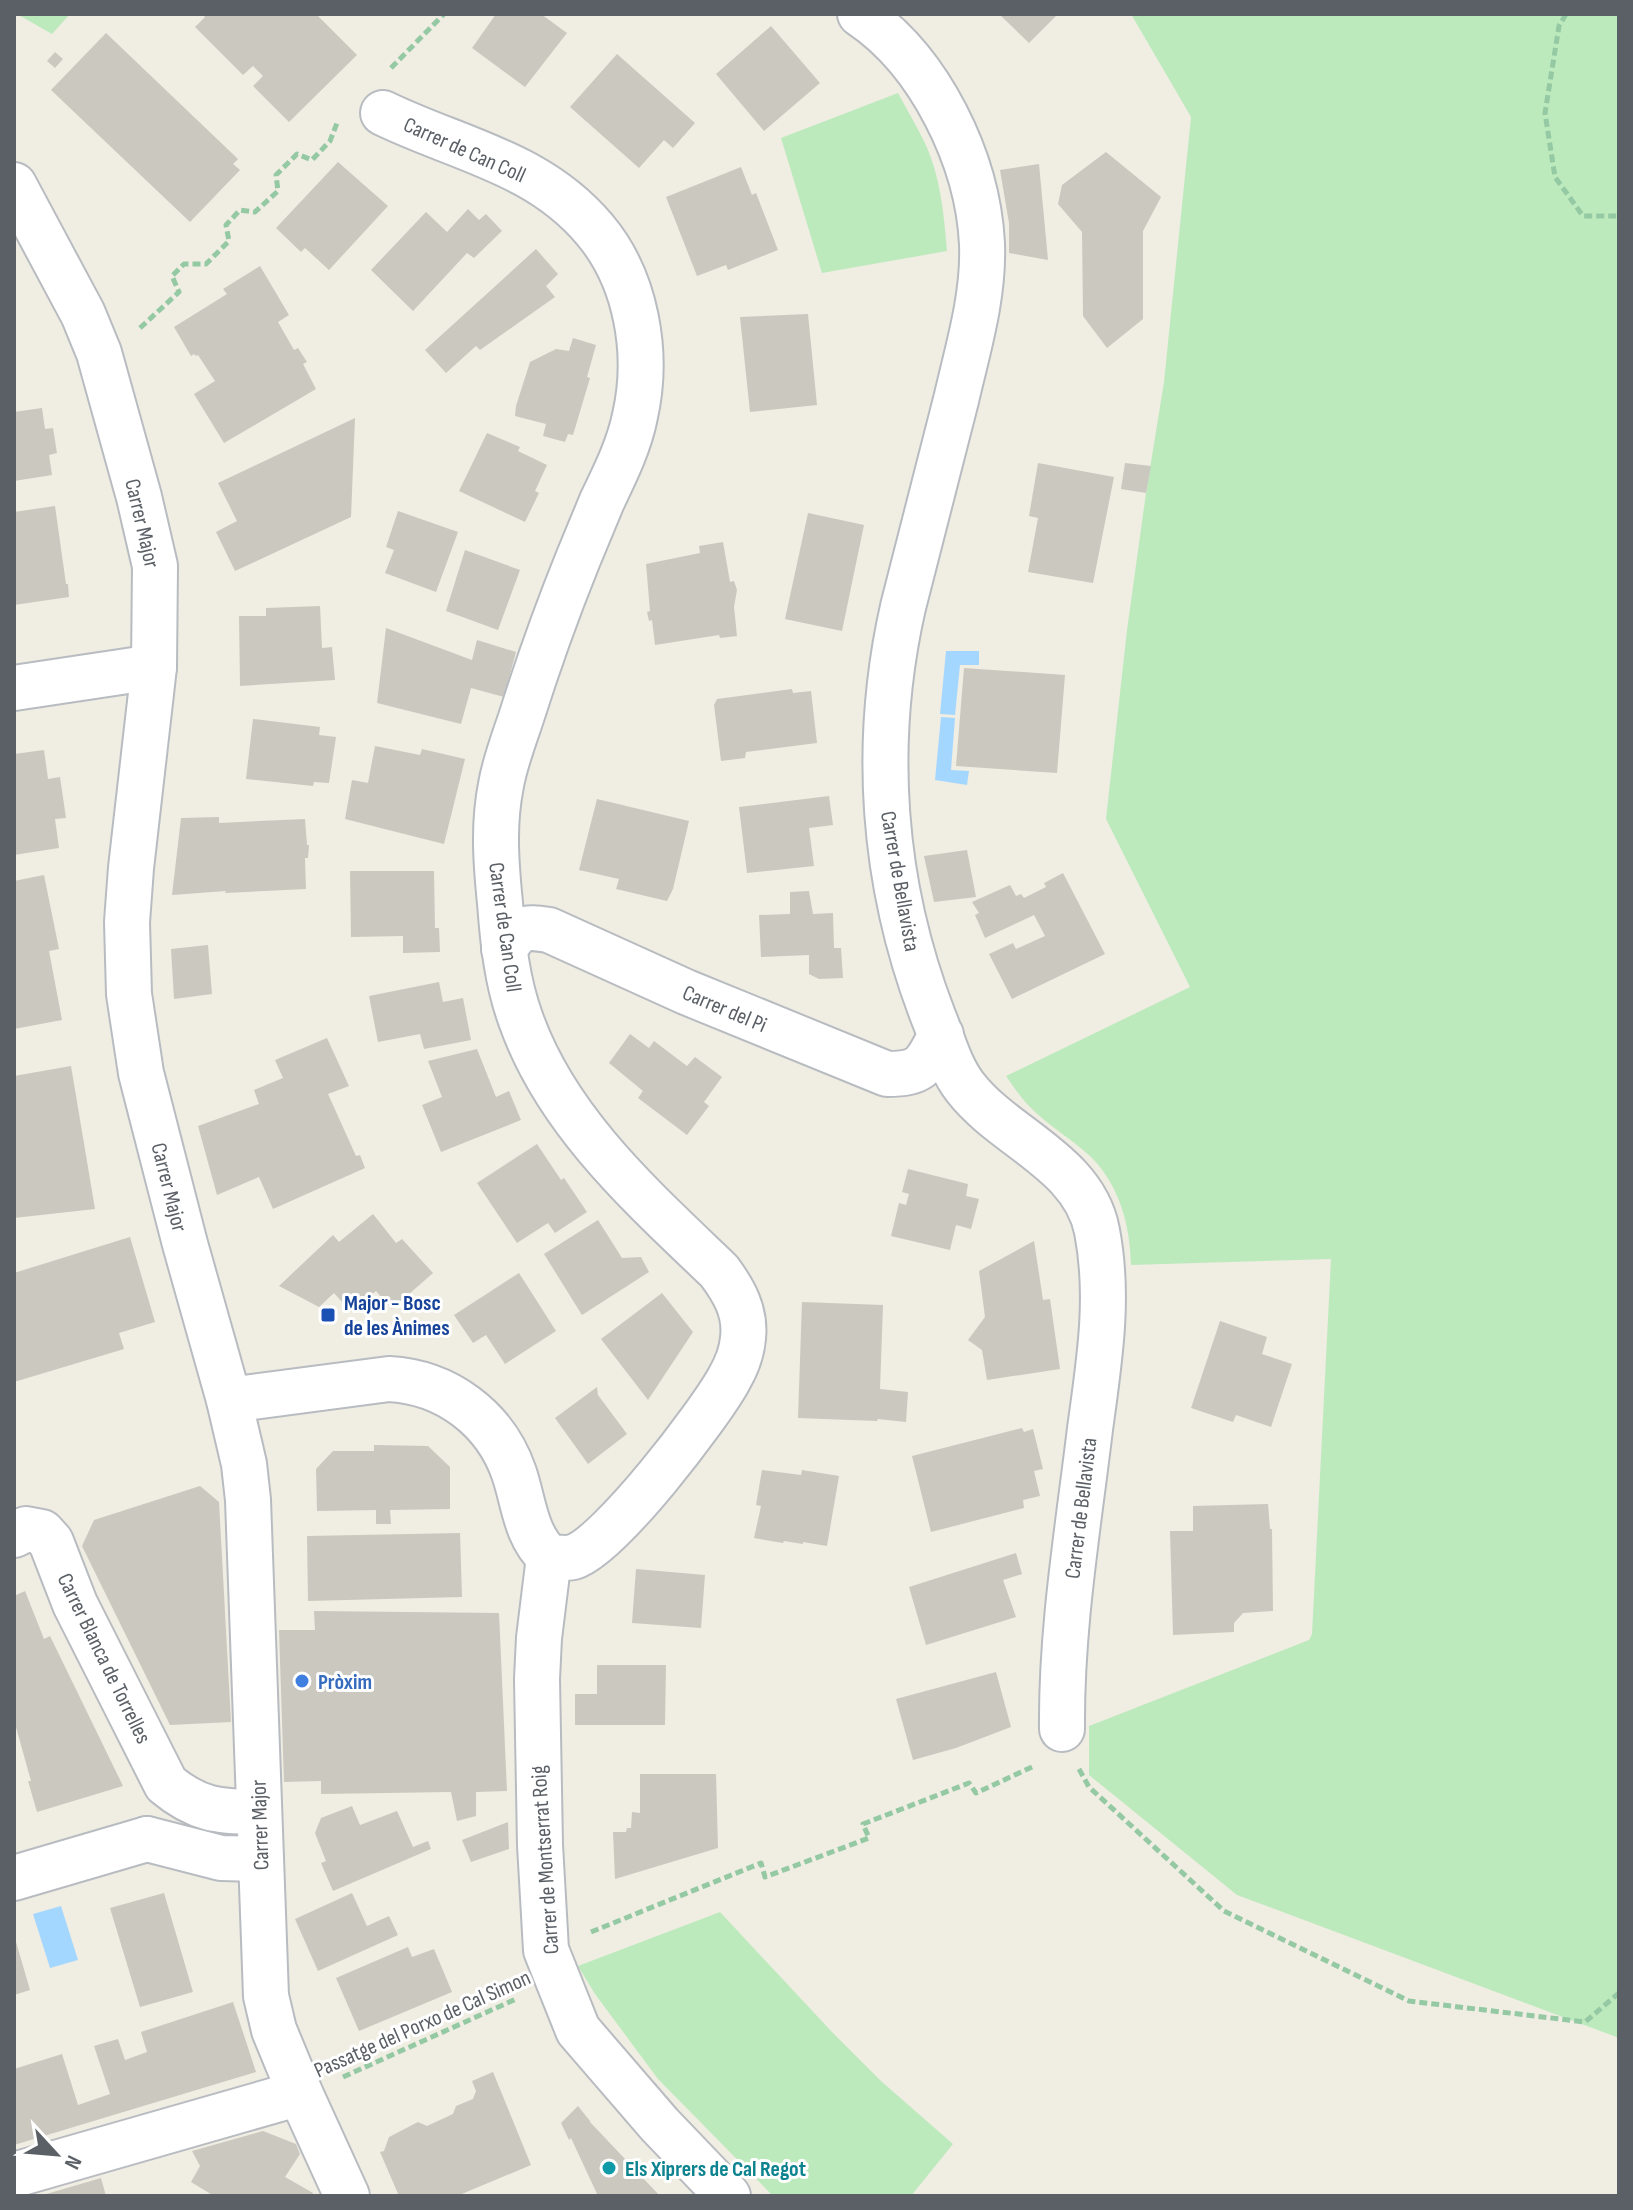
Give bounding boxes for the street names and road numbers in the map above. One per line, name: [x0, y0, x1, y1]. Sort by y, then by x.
street label: Carrer de Can Coll: [399, 111, 530, 189]
street label: Carrer Major: [118, 476, 165, 571]
street label: Carrer de Bellavista: [874, 809, 925, 953]
street label: Carrer de Can Coll: [482, 861, 527, 994]
street label: Carrer del Pi: [678, 980, 771, 1039]
street label: Carrer Major: [144, 1140, 193, 1235]
street label: Carrer de Bellavista: [1059, 1436, 1104, 1580]
street label: Carrer Blanca de Torrelles: [51, 1569, 157, 1748]
street label: Carrer de Montserrat Roig: [525, 1764, 566, 1955]
street label: Carrer Major: [245, 1779, 276, 1871]
street label: Passatge del Porxo de Cal Simon: [310, 1964, 535, 2084]

